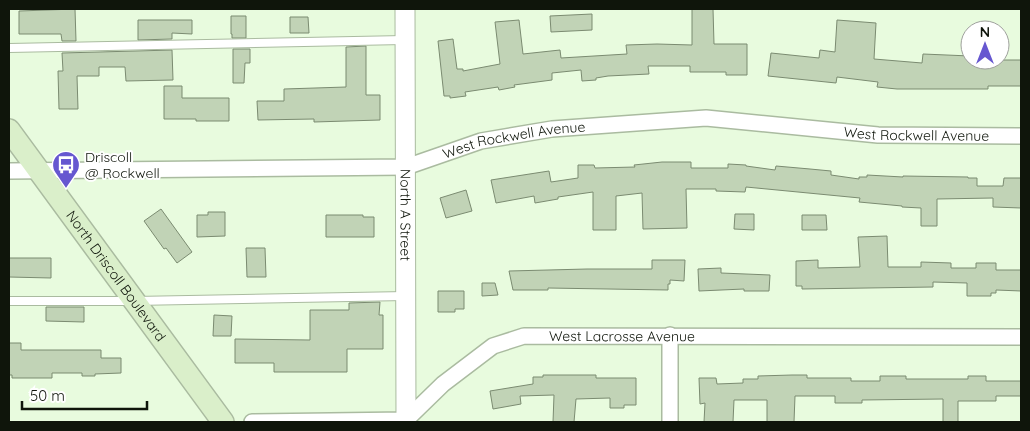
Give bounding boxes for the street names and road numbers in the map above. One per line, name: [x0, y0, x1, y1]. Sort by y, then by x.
street label: West Rockwell Avenue: [440, 118, 586, 163]
street label: West Rockwell Avenue: [843, 123, 989, 145]
street label: North A Street: [396, 169, 415, 261]
street label: North Driscoll Boulevard: [62, 207, 170, 345]
street label: West Lacrosse Avenue: [549, 327, 695, 345]

